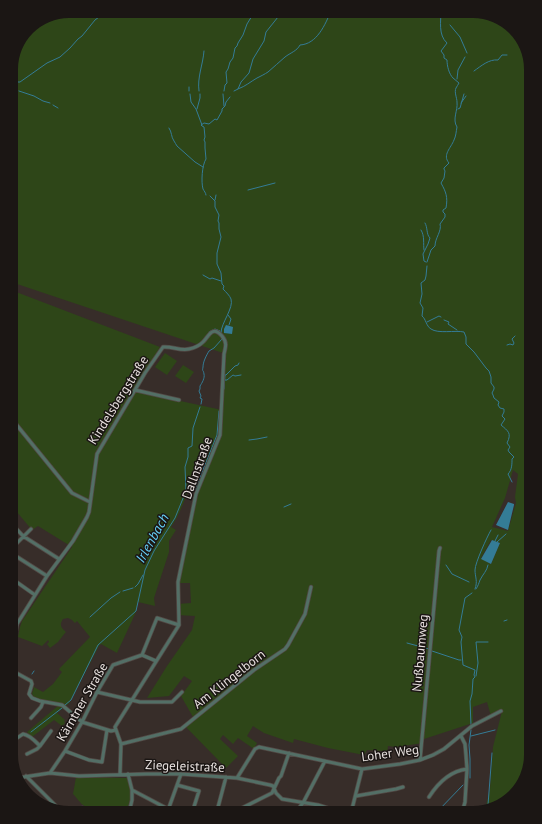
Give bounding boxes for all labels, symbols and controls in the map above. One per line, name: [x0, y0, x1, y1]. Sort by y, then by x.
street label: Kindelsbergstraße: [84, 352, 152, 448]
street label: Dallnstraße: [178, 435, 216, 501]
water label: Irlenbach: [131, 510, 173, 566]
street label: Nußbaumweg: [408, 614, 432, 692]
street label: Am Klingelborn: [190, 646, 268, 712]
street label: Kärntner Straße: [53, 659, 111, 745]
street label: Loher Weg: [360, 741, 420, 765]
street label: Ziegeleistraße: [145, 756, 225, 776]

